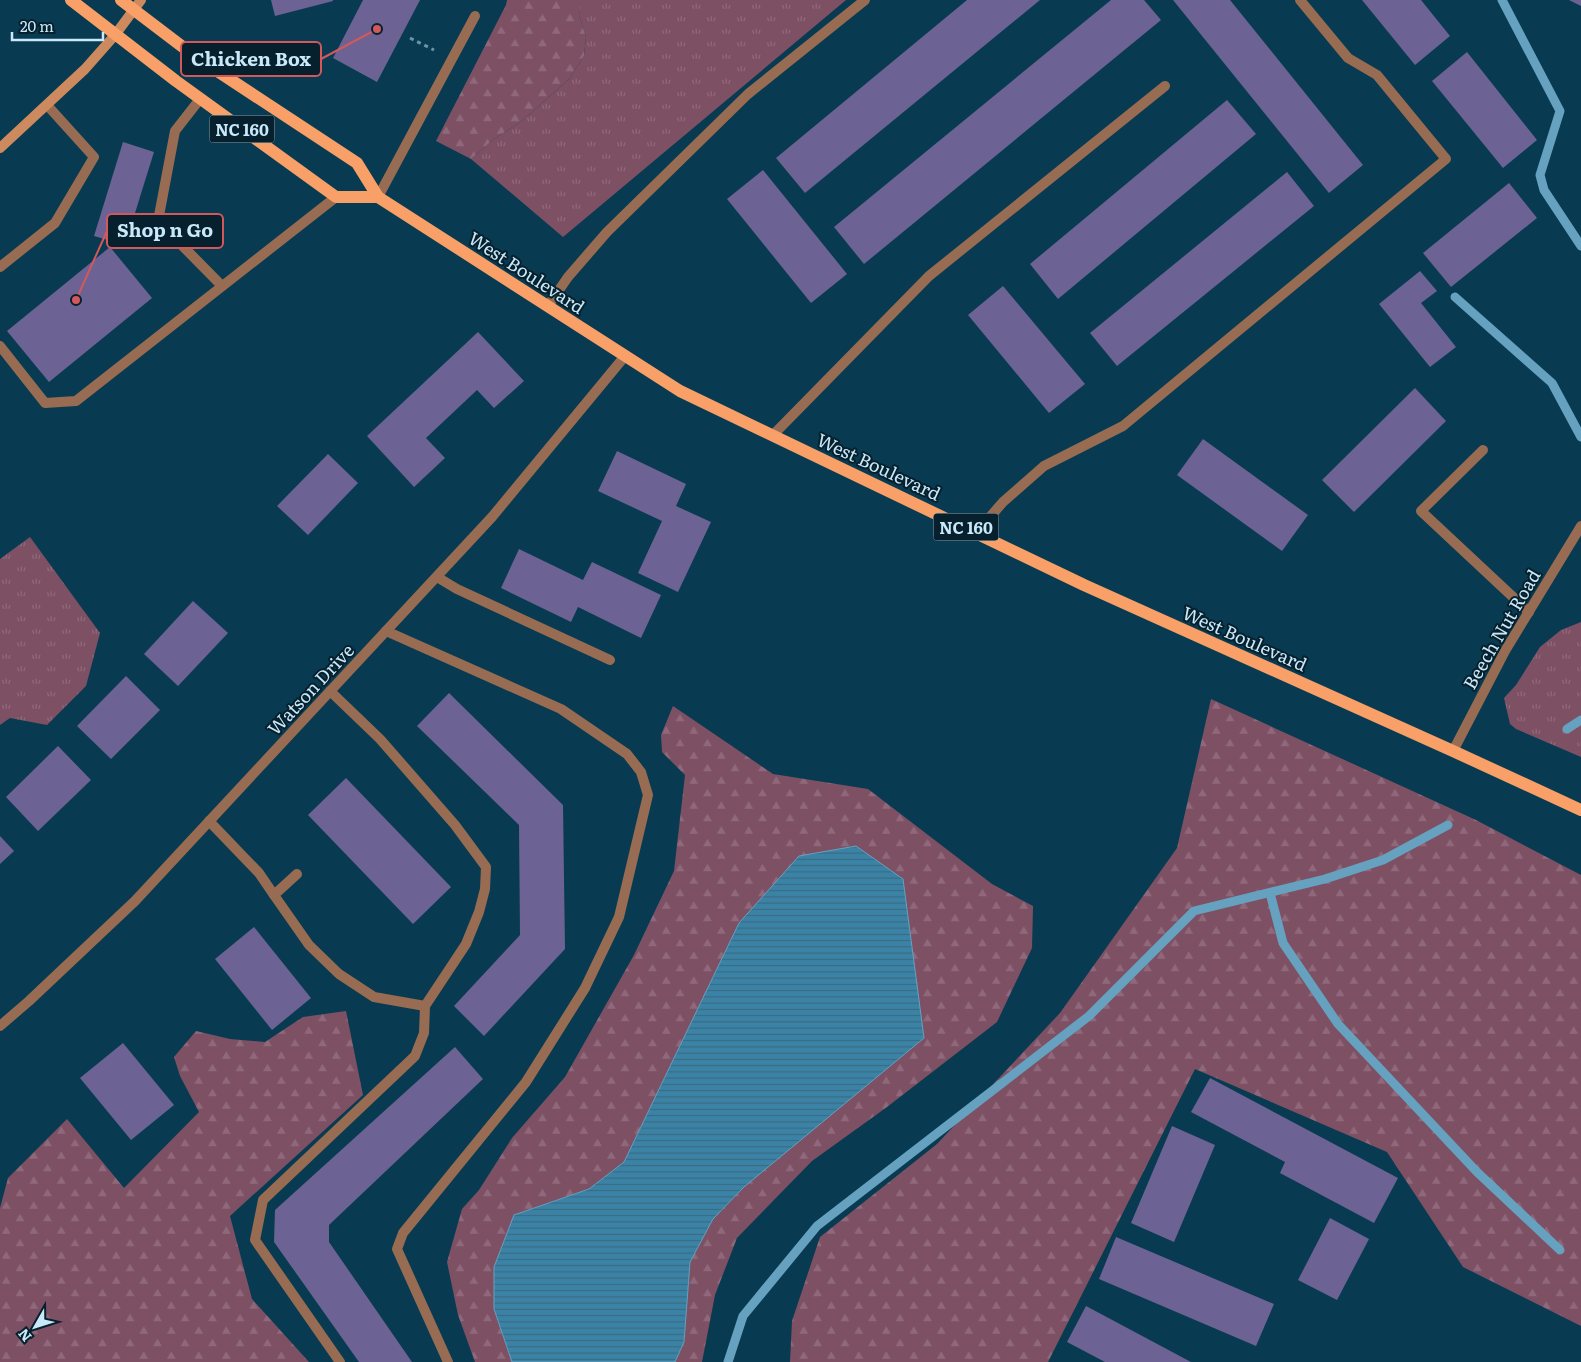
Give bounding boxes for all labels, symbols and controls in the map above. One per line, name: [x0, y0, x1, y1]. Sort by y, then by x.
scale bar: [12, 10, 104, 42]
text: 20 m: [20, 14, 54, 37]
callout: Chicken Box: [181, 42, 321, 76]
text: Chicken Box: [191, 44, 311, 72]
road number: NC 160: [210, 116, 274, 142]
callout: Shop n Go: [107, 214, 223, 248]
text: Shop n Go: [117, 215, 213, 243]
street label: West Boulevard: [464, 224, 590, 320]
street label: West Boulevard: [813, 425, 945, 507]
road number: NC 160: [934, 514, 998, 540]
street label: Beech Nut Road: [1456, 564, 1546, 694]
street label: West Boulevard: [1178, 598, 1312, 678]
street label: Watson Drive: [260, 637, 360, 741]
north arrow: [10, 1302, 60, 1352]
text: N: [12, 1325, 36, 1347]

